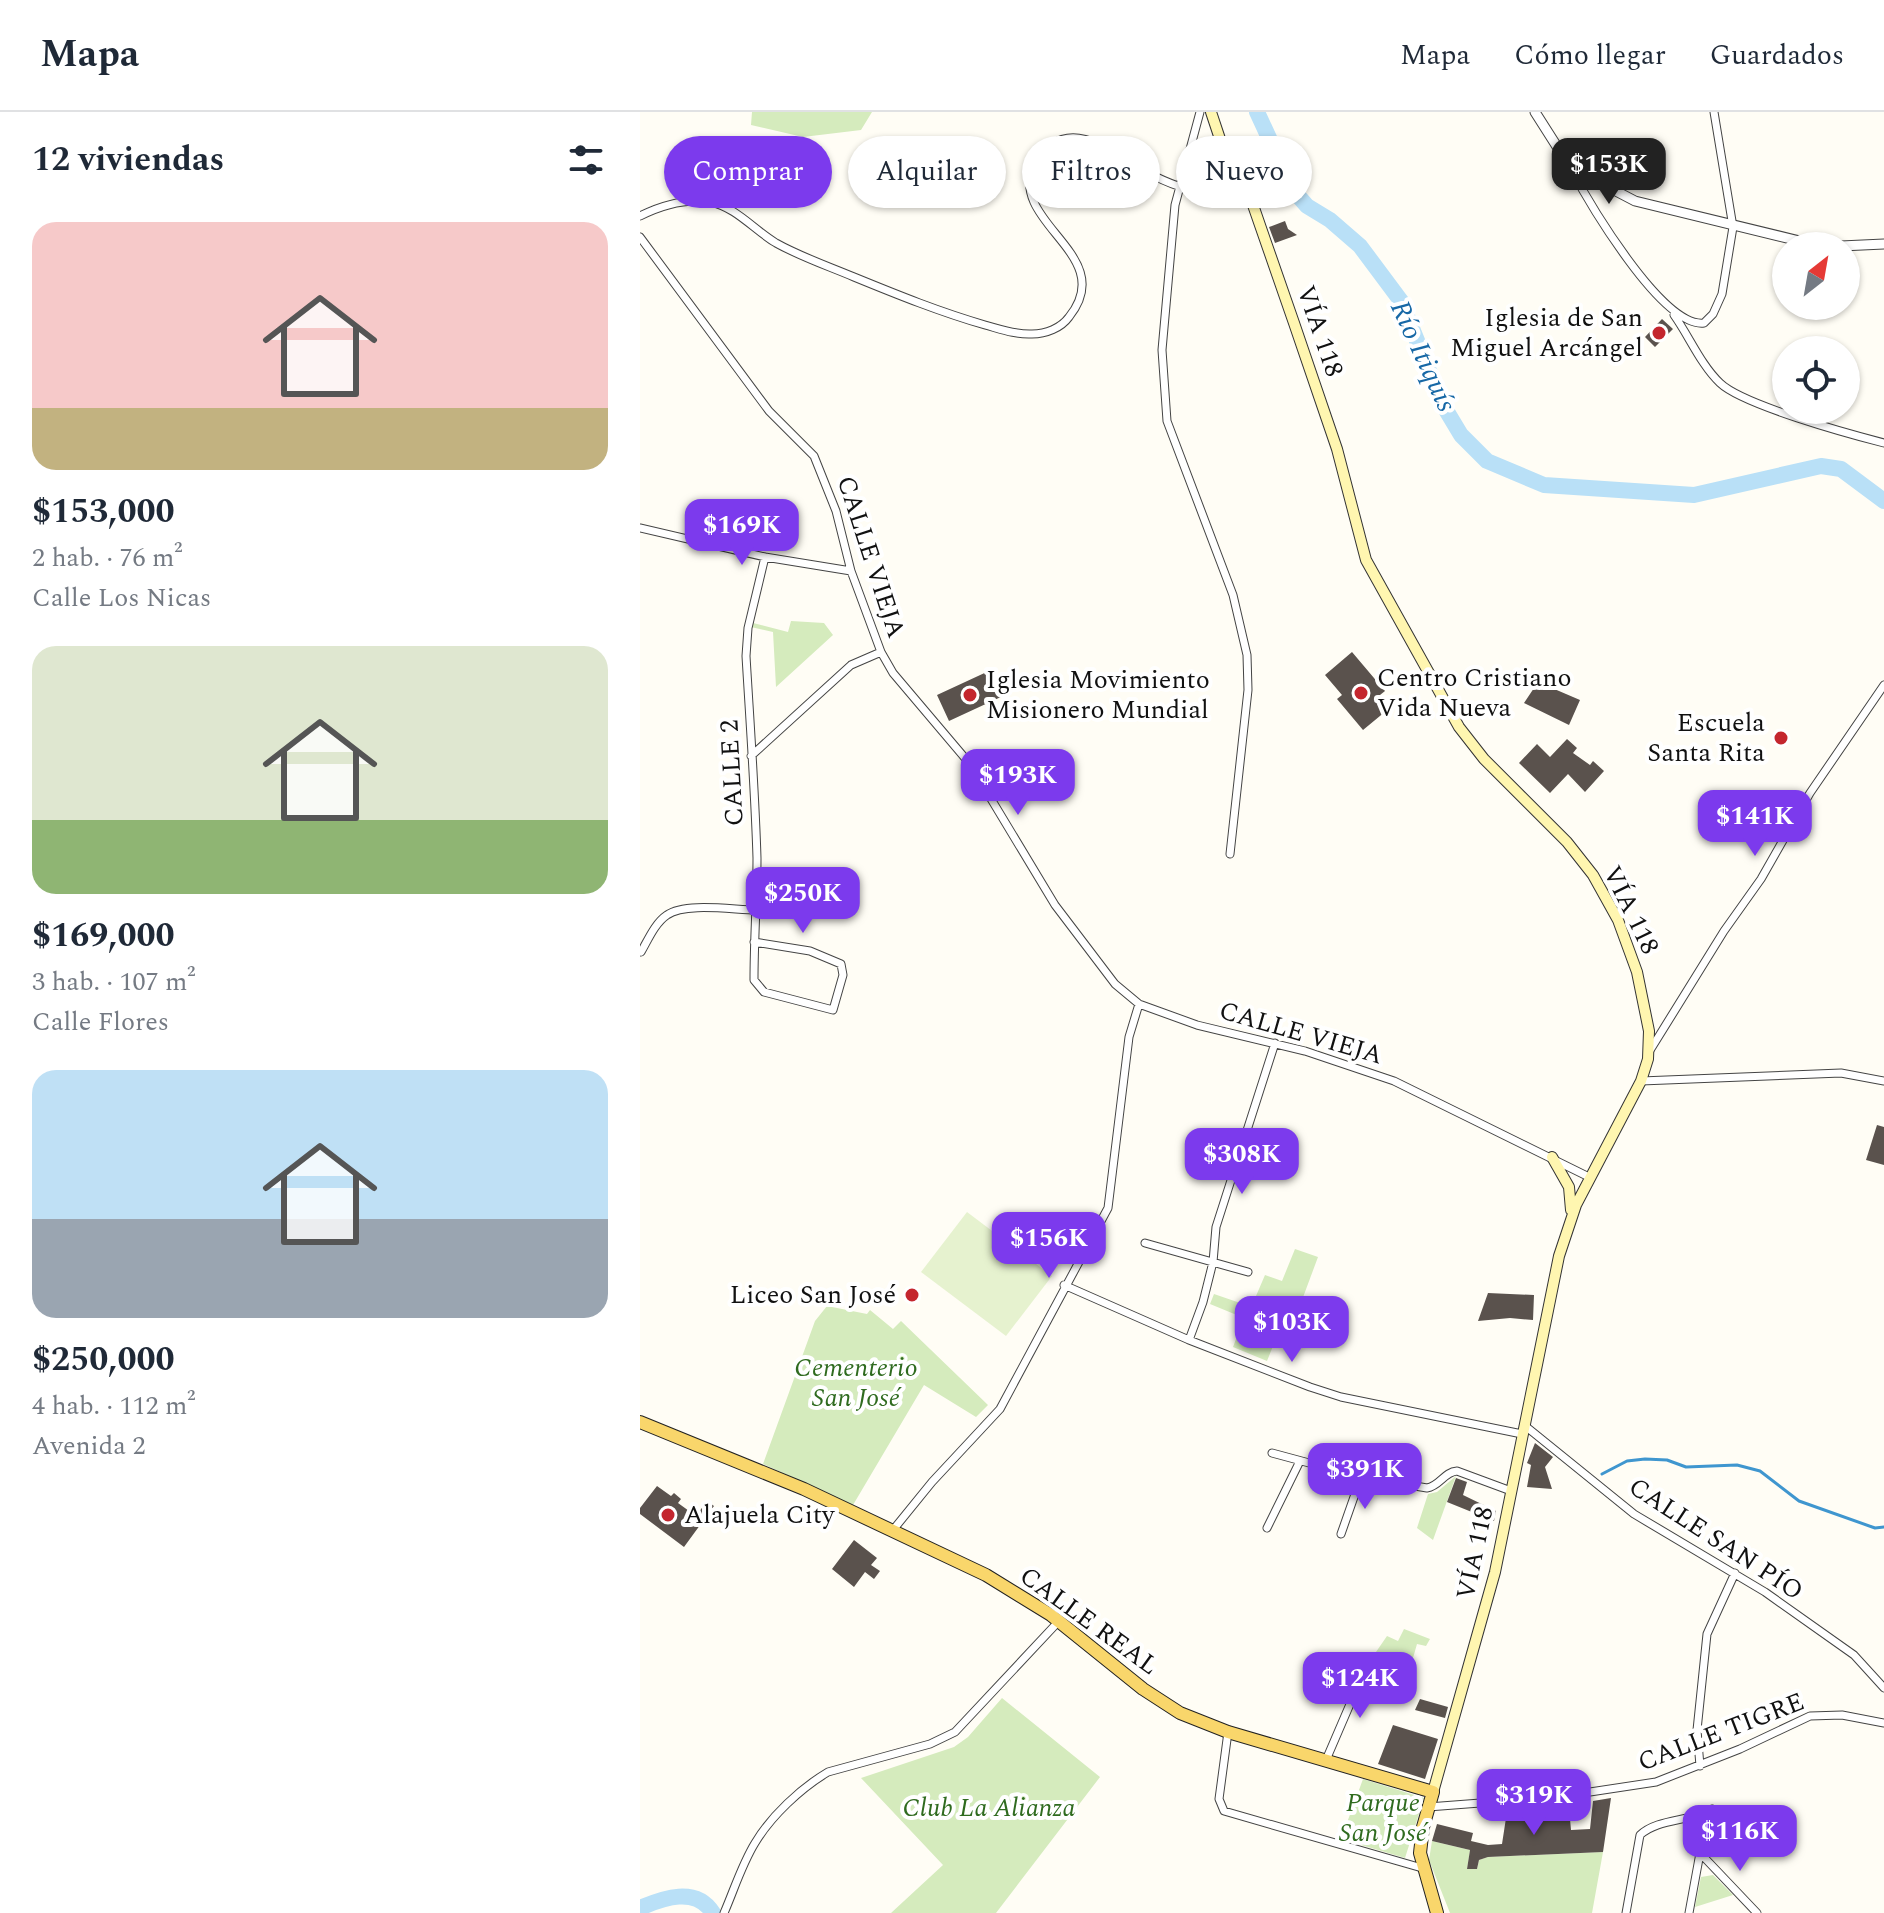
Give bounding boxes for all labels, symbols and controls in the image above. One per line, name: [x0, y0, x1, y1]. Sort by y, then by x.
text: Mapa: [40, 26, 139, 84]
text: Mapa: [1400, 34, 1470, 77]
text: Cómo llegar: [1514, 34, 1666, 77]
text: Guardados: [1710, 34, 1844, 77]
text: 12 viviendas: [32, 134, 224, 186]
chip: Comprar: [664, 136, 832, 208]
chip: Alquilar: [848, 136, 1006, 208]
chip: Filtros: [1022, 136, 1160, 208]
chip: Nuevo: [1176, 136, 1312, 208]
icon: filters: [564, 138, 608, 182]
pin: $153K: [1553, 138, 1665, 206]
text: $153K: [1570, 144, 1648, 184]
north arrow: [1772, 232, 1860, 320]
map controls: [1772, 232, 1860, 424]
icon: home: [248, 274, 392, 418]
street label: VÍA 118: [1286, 280, 1354, 382]
water label: Río Itiquís: [1378, 293, 1468, 419]
place label: Iglesia de San Miguel Arcángel: [1450, 298, 1643, 368]
marker: Iglesia de San Miguel Arcángel: [1650, 324, 1668, 342]
button: locate: [1772, 336, 1860, 424]
street label: CALLE VIEJA: [826, 471, 916, 643]
text: $153,000: [32, 486, 175, 538]
pin: $169K: [686, 499, 798, 567]
text: $169K: [703, 505, 781, 545]
text: 2 hab. · 76 m²: [32, 538, 182, 578]
text: Calle Los Nicas: [32, 578, 211, 618]
place label: Centro Cristiano Vida Nueva: [1377, 658, 1571, 728]
place label: Iglesia Movimiento Misionero Mundial: [986, 660, 1210, 730]
marker: Centro Cristiano Vida Nueva: [1352, 684, 1370, 702]
marker: Iglesia Movimiento Misionero Mundial: [961, 686, 979, 704]
icon: home: [248, 698, 392, 842]
place label: Escuela Santa Rita: [1647, 703, 1765, 773]
street label: CALLE 2: [709, 719, 755, 827]
marker: Escuela Santa Rita: [1772, 729, 1790, 747]
pin: $193K: [962, 749, 1074, 817]
text: $193K: [979, 755, 1057, 795]
pin: $141K: [1699, 790, 1811, 858]
text: $141K: [1716, 796, 1794, 836]
street label: VÍA 118: [1592, 859, 1670, 961]
pin: $250K: [747, 867, 859, 935]
text: $250K: [764, 873, 842, 913]
text: $169,000: [32, 910, 175, 962]
text: 3 hab. · 107 m²: [32, 962, 195, 1002]
street label: CALLE VIEJA: [1214, 991, 1388, 1075]
text: Calle Flores: [32, 1002, 169, 1042]
icon: home: [248, 1122, 392, 1266]
pin: $308K: [1186, 1128, 1298, 1196]
text: $308K: [1203, 1134, 1281, 1174]
pin: $156K: [993, 1212, 1105, 1280]
text: $156K: [1010, 1218, 1088, 1258]
place label: Liceo San José: [730, 1275, 896, 1315]
marker: Liceo San José: [903, 1286, 921, 1304]
pin: $103K: [1236, 1296, 1348, 1364]
text: $103K: [1253, 1302, 1331, 1342]
text: $250,000: [32, 1334, 175, 1386]
park label: Cementerio San José: [794, 1348, 918, 1418]
text: 4 hab. · 112 m²: [32, 1386, 195, 1426]
text: Avenida 2: [32, 1426, 145, 1466]
pin: $391K: [1309, 1443, 1421, 1511]
text: $391K: [1326, 1449, 1404, 1489]
street label: CALLE SAN PÍO: [1621, 1467, 1811, 1611]
place label: Alajuela City: [684, 1495, 836, 1535]
street label: VÍA 118: [1446, 1503, 1504, 1603]
marker: Alajuela City: [659, 1506, 677, 1524]
street label: CALLE REAL: [1011, 1557, 1167, 1685]
pin: $124K: [1304, 1652, 1416, 1720]
text: $124K: [1321, 1658, 1399, 1698]
street label: CALLE TIGRE: [1632, 1682, 1810, 1782]
pin: $319K: [1478, 1769, 1590, 1837]
text: $319K: [1495, 1775, 1573, 1815]
park label: Parque San José: [1339, 1783, 1429, 1853]
park label: Club La Alianza: [903, 1788, 1075, 1828]
pin: $116K: [1684, 1805, 1796, 1873]
text: $116K: [1701, 1811, 1779, 1851]

